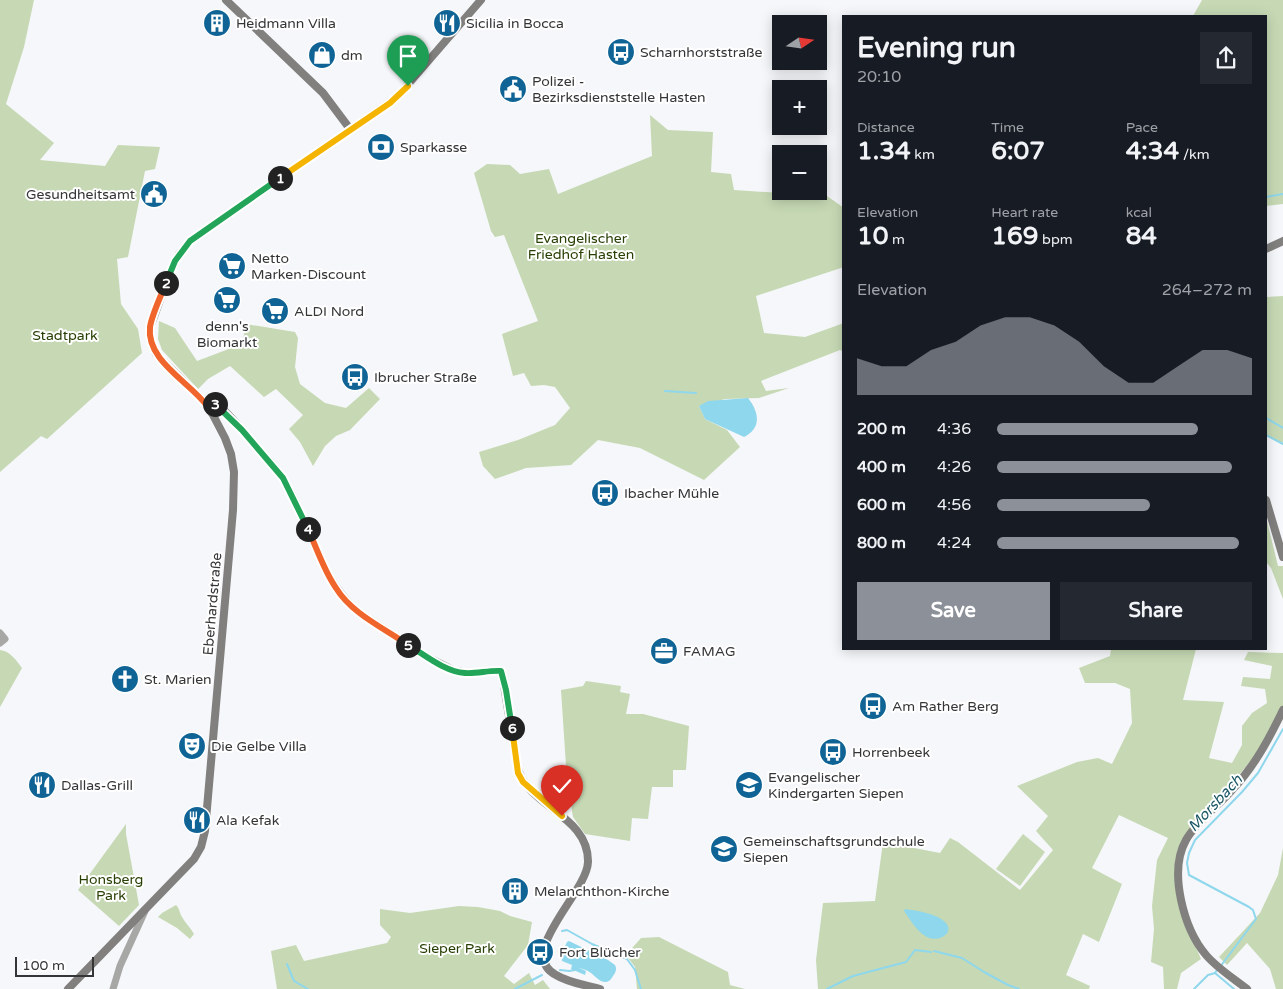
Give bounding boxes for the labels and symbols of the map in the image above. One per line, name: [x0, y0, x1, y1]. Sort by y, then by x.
building icon: Heidmann Villa: [202, 8, 232, 38]
restaurant icon: Sicilia in Bocca: [432, 8, 462, 38]
place label: Heidmann Villa: [236, 15, 336, 32]
place label: Sicilia in Bocca: [466, 15, 564, 32]
north arrow: [772, 15, 828, 70]
pin: [387, 35, 429, 86]
bus stop icon: Scharnhorststraße: [606, 37, 636, 67]
shop icon: dm: [307, 40, 337, 70]
place label: Scharnhorststraße: [640, 44, 763, 61]
place label: dm: [341, 47, 363, 64]
place label: Polizei - Bezirksdienststelle Hasten: [532, 73, 706, 106]
public building icon: Polizei - Bezirksdienststelle Hasten: [498, 74, 528, 104]
bank icon: Sparkasse: [366, 132, 396, 162]
place label: Sparkasse: [400, 139, 467, 156]
pin: 1: [268, 166, 292, 190]
public building icon: Gesundheitsamt: [139, 179, 169, 209]
place label: Gesundheitsamt: [26, 186, 136, 203]
park label: Evangelischer Friedhof Hasten: [528, 230, 634, 263]
place label: Netto Marken-Discount: [251, 250, 367, 283]
supermarket icon: Netto Marken-Discount: [217, 251, 247, 281]
pin: 2: [154, 270, 178, 296]
supermarket icon: denn's Biomarkt: [212, 285, 242, 315]
supermarket icon: ALDI Nord: [260, 296, 290, 326]
place label: ALDI Nord: [294, 303, 364, 320]
place label: denn's Biomarkt: [197, 318, 258, 351]
park label: Stadtpark: [32, 327, 98, 344]
bus stop icon: Ibrucher Straße: [340, 362, 370, 392]
place label: Ibrucher Straße: [374, 369, 477, 386]
pin: 3: [202, 392, 228, 416]
bus stop icon: Ibacher Mühle: [590, 478, 620, 508]
place label: Ibacher Mühle: [624, 485, 719, 502]
pin: 4: [296, 516, 320, 542]
street label: Eberhardstraße: [200, 552, 225, 656]
pin: 5: [396, 632, 420, 658]
office icon: FAMAG: [649, 636, 679, 666]
place label: FAMAG: [683, 643, 736, 660]
church icon: St. Marien: [110, 664, 140, 694]
place label: St. Marien: [144, 671, 212, 688]
bus stop icon: Am Rather Berg: [858, 691, 888, 721]
place label: Am Rather Berg: [892, 698, 999, 715]
pin: 6: [500, 716, 524, 740]
theatre icon: Die Gelbe Villa: [177, 731, 207, 761]
bus stop icon: Horrenbeek: [818, 737, 848, 767]
place label: Die Gelbe Villa: [211, 738, 307, 755]
place label: Horrenbeek: [852, 744, 931, 761]
pin: [541, 765, 583, 816]
place label: Evangelischer Kindergarten Siepen: [768, 769, 904, 802]
restaurant icon: Dallas-Grill: [27, 770, 57, 800]
school or university icon: Evangelischer Kindergarten Siepen: [734, 770, 764, 800]
water label: Morsbach: [1184, 770, 1247, 835]
place label: Dallas-Grill: [61, 777, 133, 794]
restaurant icon: Ala Kefak: [182, 805, 212, 835]
place label: Ala Kefak: [216, 812, 280, 829]
place label: Gemeinschaftsgrundschule Siepen: [743, 833, 925, 866]
school or university icon: Gemeinschaftsgrundschule Siepen: [709, 834, 739, 864]
park label: Honsberg Park: [79, 871, 143, 904]
building icon: Melanchthon-Kirche: [500, 876, 530, 906]
place label: Melanchthon-Kirche: [534, 883, 670, 900]
bus stop icon: Fort Blücher: [525, 937, 555, 967]
park label: Sieper Park: [419, 940, 495, 957]
place label: Fort Blücher: [559, 944, 641, 961]
scale bar: [15, 954, 94, 977]

